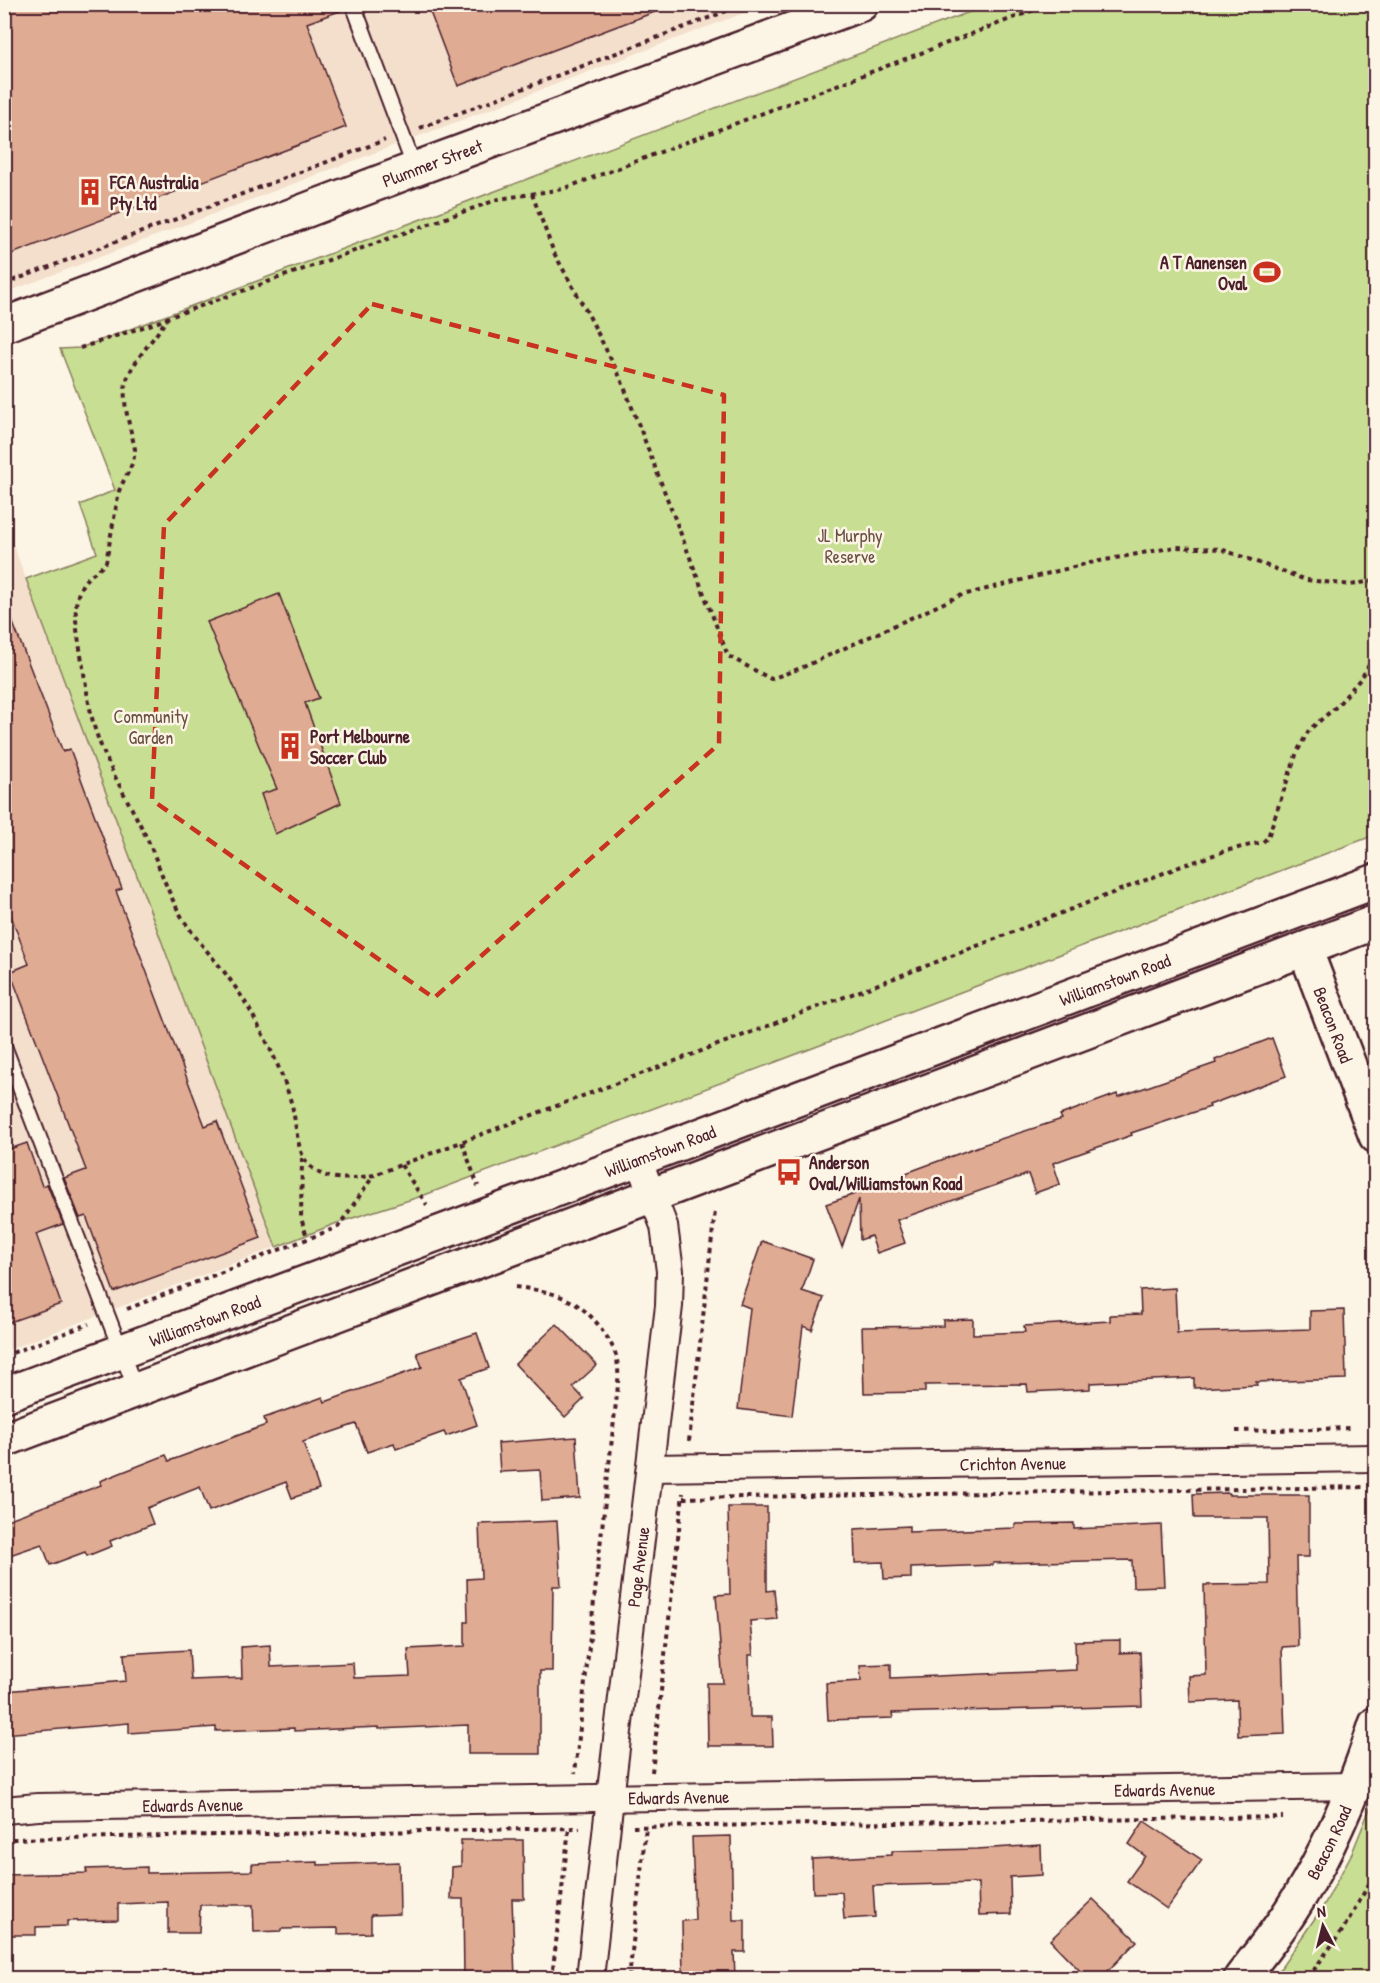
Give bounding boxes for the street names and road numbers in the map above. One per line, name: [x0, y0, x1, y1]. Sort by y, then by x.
street label: Plummer Street: [378, 132, 487, 193]
street label: Williamstown Road: [1056, 947, 1174, 1012]
street label: Beacon Road: [1308, 983, 1360, 1066]
street label: Williamstown Road: [601, 1118, 719, 1183]
street label: Williamstown Road: [145, 1288, 264, 1352]
street label: Crichton Avenue: [959, 1450, 1067, 1476]
street label: Page Avenue: [621, 1525, 655, 1608]
street label: Edwards Avenue: [1114, 1776, 1215, 1802]
street label: Edwards Avenue: [628, 1783, 730, 1810]
street label: Edwards Avenue: [142, 1791, 244, 1818]
street label: Beacon Road: [1300, 1801, 1357, 1884]

